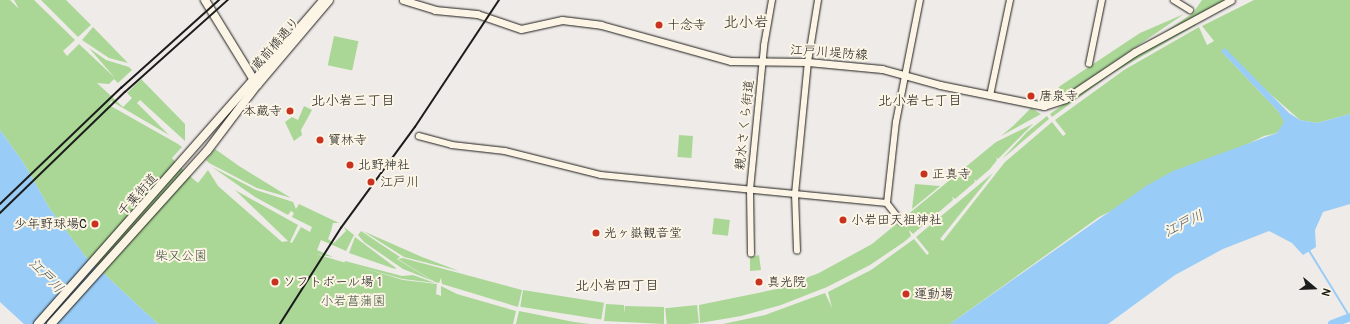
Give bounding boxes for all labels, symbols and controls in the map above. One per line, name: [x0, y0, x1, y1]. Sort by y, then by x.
street label: 蔵前橋通り: [249, 14, 303, 74]
district label: 北小岩: [724, 14, 768, 32]
place label: 十念寺: [667, 17, 706, 33]
marker: 十念寺: [654, 20, 664, 30]
street label: 江戸川堤防線: [790, 42, 868, 64]
street label: 親水さくら街道: [732, 79, 758, 171]
place label: 唐泉寺: [1039, 88, 1078, 104]
marker: 唐泉寺: [1026, 91, 1036, 101]
district label: 北小岩三丁目: [311, 93, 395, 109]
district label: 北小岩七丁目: [878, 93, 962, 109]
place label: 本藏寺: [243, 103, 282, 119]
marker: 本藏寺: [285, 106, 295, 116]
place label: 寶林寺: [328, 132, 367, 148]
marker: 寶林寺: [315, 135, 325, 145]
place label: 北野神社: [358, 157, 410, 173]
marker: 北野神社: [345, 160, 355, 170]
place label: 正真寺: [932, 166, 971, 182]
marker: 正真寺: [919, 169, 929, 179]
street label: 千葉街道: [115, 170, 161, 220]
place label: 江戸川: [380, 174, 419, 190]
marker: 江戸川: [365, 176, 377, 188]
water label: 江戸川: [1161, 207, 1207, 241]
place label: 小岩田天祖神社: [851, 212, 942, 228]
marker: 小岩田天祖神社: [838, 215, 848, 225]
place label: 少年野球場C: [14, 216, 87, 232]
marker: 少年野球場C: [90, 219, 100, 229]
place label: 光ヶ嶽観音堂: [604, 225, 682, 241]
marker: 光ヶ嶽観音堂: [591, 228, 601, 238]
park label: 柴又公園: [155, 248, 207, 264]
water label: 江戸川: [25, 255, 67, 297]
north arrow: [1294, 268, 1334, 308]
place label: ソフトボール場１: [283, 274, 387, 290]
place label: 真光院: [767, 274, 806, 290]
marker: ソフトボール場１: [270, 277, 280, 287]
marker: 真光院: [754, 277, 764, 287]
district label: 北小岩四丁目: [575, 278, 659, 294]
place label: 運動場: [914, 286, 953, 302]
text: N: [1318, 286, 1333, 298]
marker: 運動場: [901, 289, 911, 299]
park label: 小岩菖蒲園: [321, 293, 385, 309]

